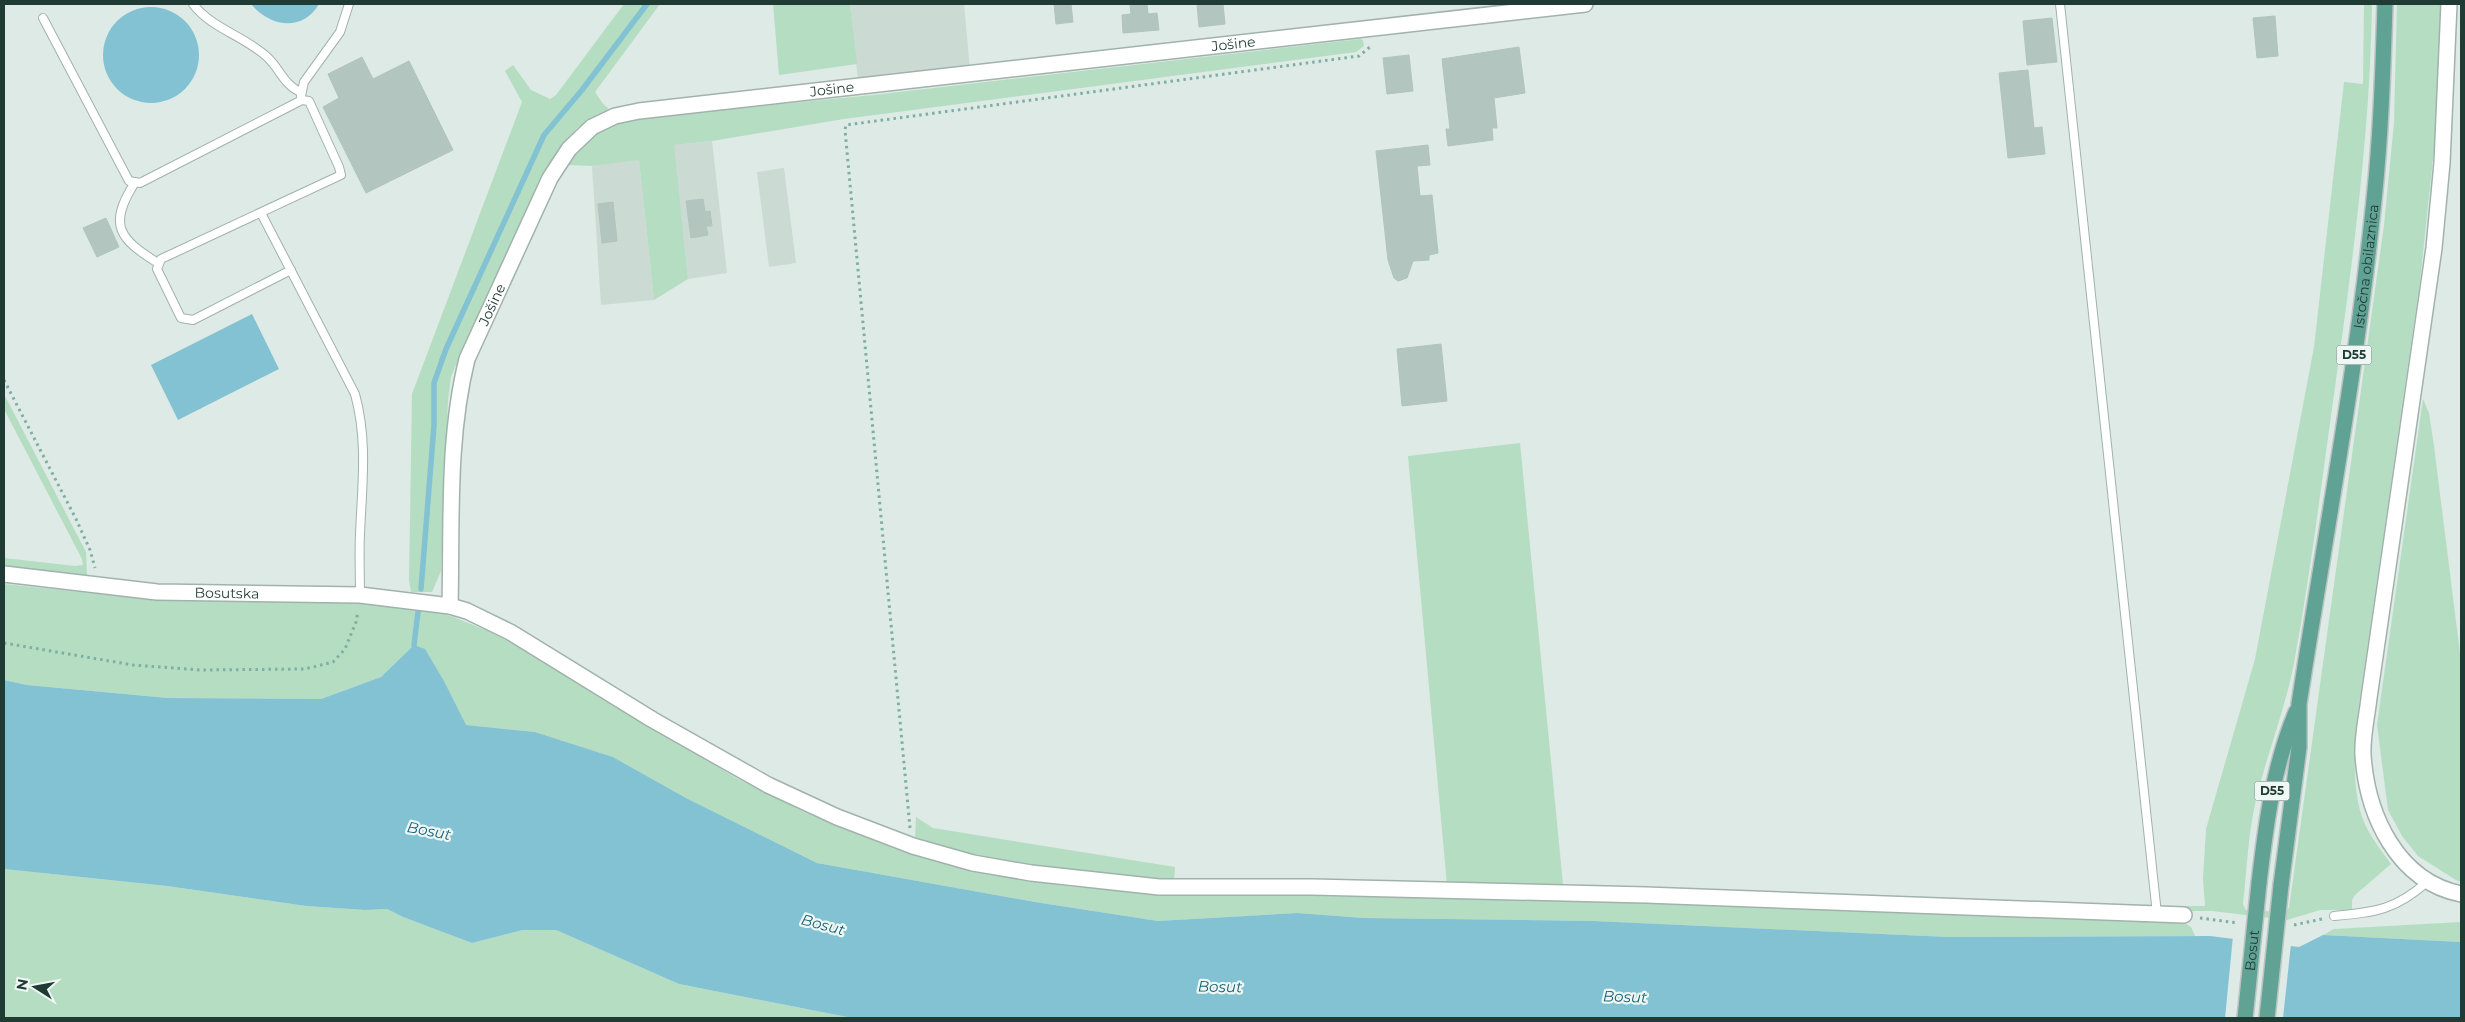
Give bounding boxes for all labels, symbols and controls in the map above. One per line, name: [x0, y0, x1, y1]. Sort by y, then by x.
street label: Jošine: [1209, 32, 1256, 55]
street label: Jošine: [808, 78, 855, 101]
street label: Istočna obilaznica: [2350, 203, 2383, 330]
street label: Jošine: [474, 281, 509, 329]
road number: D55: [2336, 346, 2372, 364]
street label: Bosutska: [194, 584, 259, 603]
road number: D55: [2254, 781, 2290, 800]
water label: Bosut: [406, 817, 453, 844]
water label: Bosut: [799, 910, 847, 939]
street label: Bosut: [2241, 929, 2263, 972]
north arrow: [10, 962, 60, 1012]
text: N: [12, 977, 32, 992]
water label: Bosut: [1198, 977, 1242, 996]
water label: Bosut: [1603, 986, 1647, 1007]

